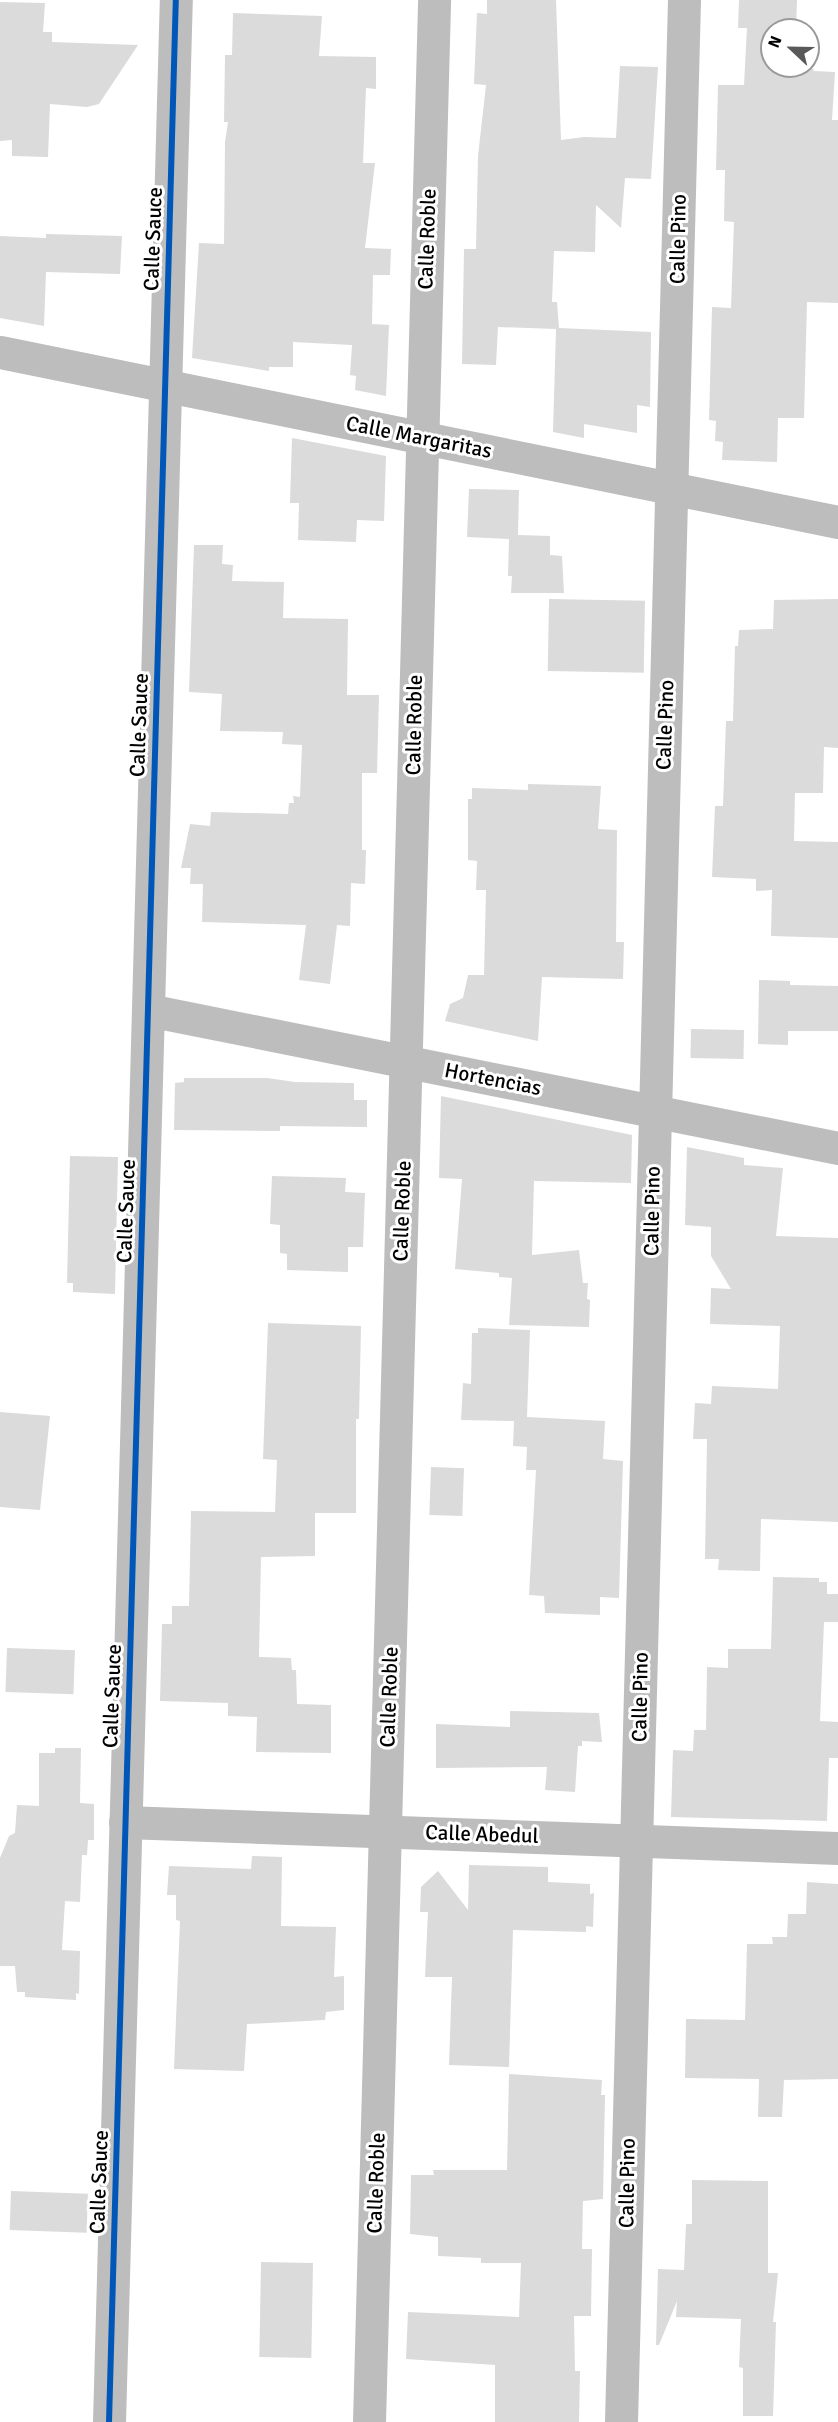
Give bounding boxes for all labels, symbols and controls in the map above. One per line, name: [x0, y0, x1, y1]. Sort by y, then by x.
north arrow: [760, 18, 820, 78]
text: N: [764, 33, 787, 51]
street label: Calle Sauce: [139, 186, 167, 292]
street label: Calle Roble: [413, 188, 441, 290]
street label: Calle Pino: [665, 194, 691, 284]
street label: Calle Margaritas: [344, 411, 494, 463]
street label: Calle Sauce: [125, 672, 153, 778]
street label: Calle Roble: [401, 674, 427, 776]
street label: Calle Pino: [651, 679, 679, 771]
street label: Hortencias: [442, 1057, 544, 1101]
street label: Calle Sauce: [112, 1158, 140, 1264]
street label: Calle Roble: [388, 1160, 416, 1262]
street label: Calle Pino: [639, 1166, 665, 1256]
street label: Calle Sauce: [98, 1643, 126, 1749]
street label: Calle Roble: [375, 1646, 403, 1748]
street label: Calle Pino: [627, 1652, 653, 1742]
street label: Calle Abedul: [425, 1819, 539, 1849]
street label: Calle Sauce: [85, 2129, 113, 2235]
street label: Calle Roble: [362, 2132, 390, 2234]
street label: Calle Pino: [614, 2138, 640, 2228]

